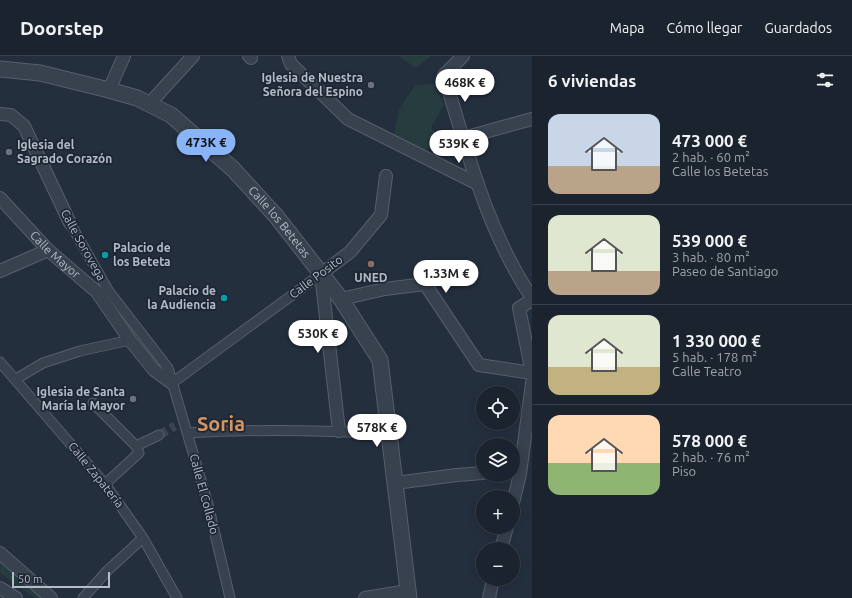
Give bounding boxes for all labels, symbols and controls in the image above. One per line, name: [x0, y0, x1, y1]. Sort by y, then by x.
text: Doorstep: [20, 17, 104, 39]
text: Mapa: [610, 20, 645, 36]
text: Cómo llegar: [667, 20, 742, 36]
text: Guardados: [764, 20, 832, 36]
pin: 468K €: [432, 69, 498, 103]
icon: filters: [814, 69, 836, 91]
place label: Iglesia de Nuestra Señora del Espino: [261, 71, 363, 98]
text: 6 viviendas: [548, 71, 636, 90]
text: 468K €: [444, 75, 486, 89]
marker: Iglesia de Nuestra Señora del Espino: [366, 80, 376, 90]
pin: 473K €: [173, 129, 239, 163]
pin: 539K €: [426, 130, 492, 164]
icon: home: [580, 130, 628, 178]
text: 473 000 €: [672, 131, 747, 150]
text: 473K €: [185, 135, 227, 149]
text: 539K €: [438, 136, 480, 150]
place label: Iglesia del Sagrado Corazón: [17, 138, 112, 165]
marker: Iglesia del Sagrado Corazón: [4, 147, 14, 157]
text: 2 hab. · 60 m²: [672, 150, 750, 164]
text: Calle los Betetas: [672, 164, 768, 178]
street label: Calle los Betetas: [246, 183, 313, 260]
street label: Calle Sorovega: [58, 207, 108, 283]
street label: Calle Mayor: [28, 228, 83, 281]
icon: home: [580, 231, 628, 279]
text: 539 000 €: [672, 231, 747, 250]
place label: Palacio de los Beteta: [113, 241, 171, 268]
marker: Palacio de los Beteta: [100, 250, 110, 260]
text: 3 hab. · 80 m²: [672, 250, 750, 264]
street label: Calle Posito: [287, 252, 345, 301]
marker: UNED: [366, 259, 376, 269]
pin: 1.33M €: [409, 260, 483, 294]
text: Paseo de Santiago: [672, 264, 778, 278]
text: 1.33M €: [422, 266, 470, 280]
place label: UNED: [354, 271, 388, 284]
place label: Palacio de la Audiencia: [147, 284, 216, 311]
marker: Palacio de la Audiencia: [219, 293, 229, 303]
pin: 530K €: [285, 320, 351, 354]
text: 530K €: [297, 326, 339, 340]
icon: home: [580, 331, 628, 379]
text: 1 330 000 €: [672, 331, 761, 350]
text: 5 hab. · 178 m²: [672, 350, 757, 364]
text: Calle Teatro: [672, 364, 742, 378]
place label: Iglesia de Santa María la Mayor: [37, 385, 125, 412]
map controls: [476, 386, 520, 586]
button: locate: [476, 386, 520, 430]
marker: Iglesia de Santa María la Mayor: [128, 394, 138, 404]
district label: Soria: [197, 412, 245, 435]
pin: 578K €: [344, 414, 410, 448]
text: 578K €: [356, 420, 398, 434]
icon: home: [580, 431, 628, 479]
text: 578 000 €: [672, 431, 747, 450]
button: layers: [476, 438, 520, 482]
street label: Calle Zapatería: [66, 439, 127, 510]
text: 2 hab. · 76 m²: [672, 450, 750, 464]
street label: Calle El Collado: [187, 452, 221, 536]
text: Piso: [672, 464, 696, 478]
button: +: [476, 490, 520, 534]
button: −: [476, 542, 520, 586]
scale bar: [12, 570, 110, 589]
text: 50 m: [18, 573, 42, 585]

